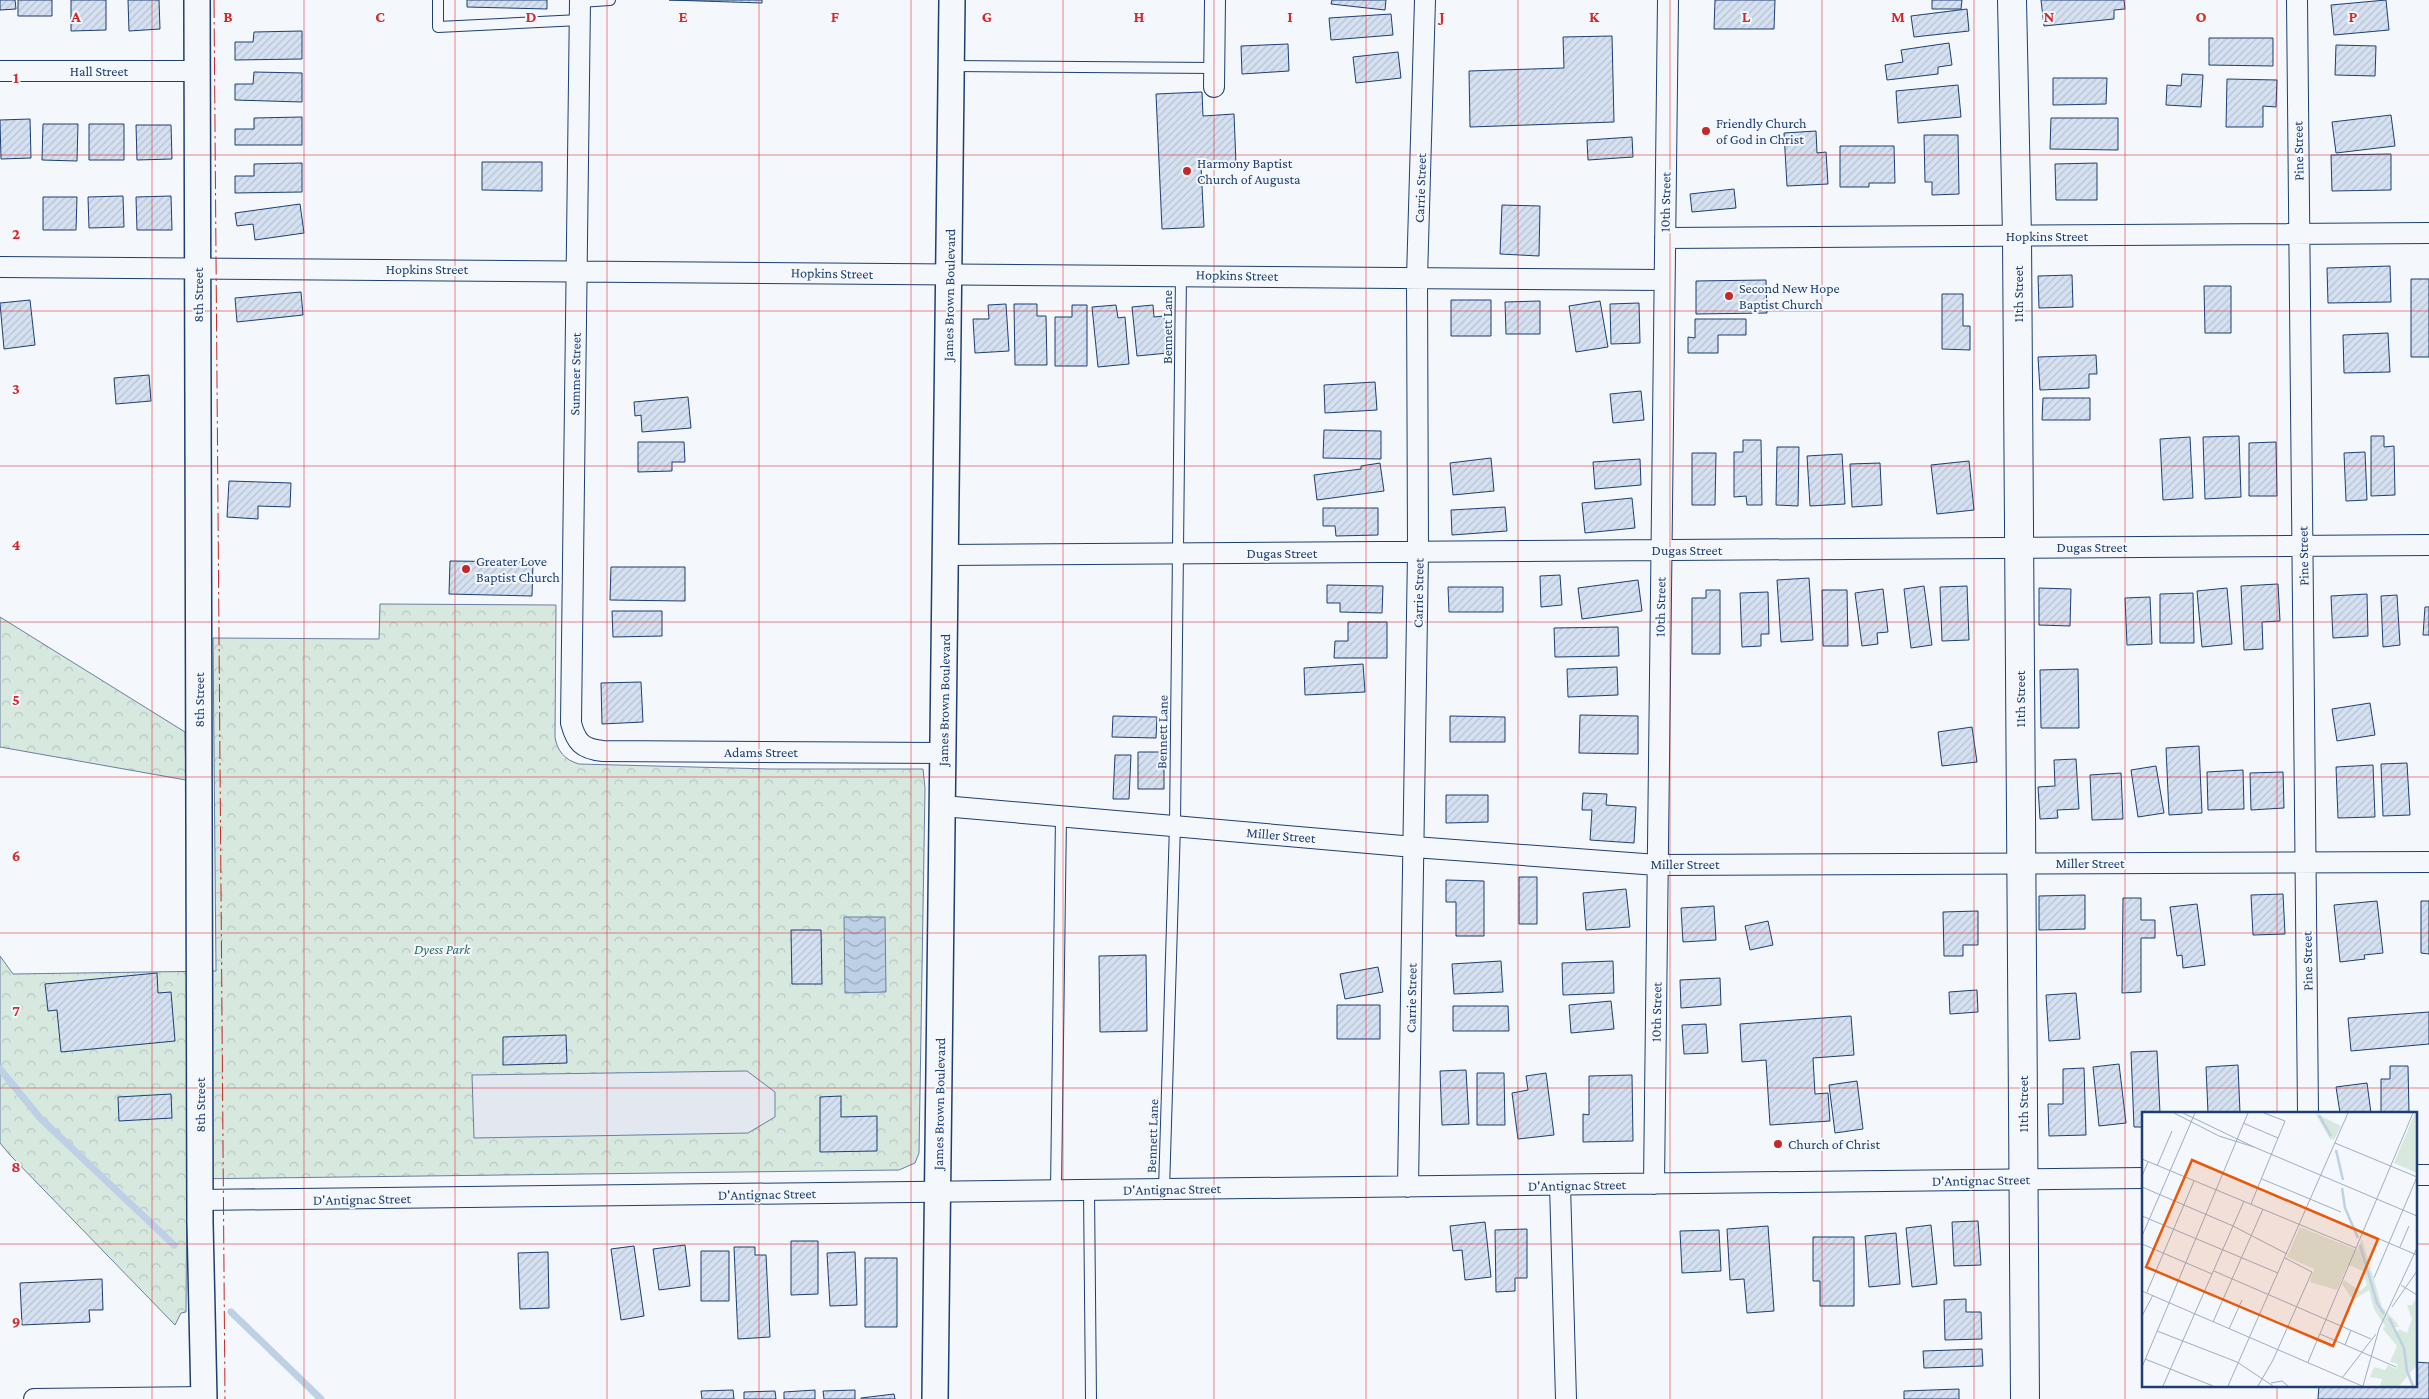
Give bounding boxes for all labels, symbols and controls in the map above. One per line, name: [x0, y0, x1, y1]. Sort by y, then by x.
text: A: [70, 8, 81, 25]
text: B: [223, 8, 233, 25]
text: C: [375, 8, 385, 25]
text: D: [525, 8, 537, 25]
text: E: [678, 8, 688, 25]
text: F: [831, 8, 840, 25]
text: G: [982, 8, 992, 25]
text: H: [1134, 8, 1145, 25]
text: I: [1287, 8, 1293, 25]
text: J: [1437, 8, 1445, 25]
text: K: [1589, 8, 1600, 25]
text: L: [1742, 8, 1751, 25]
text: M: [1891, 8, 1905, 25]
text: N: [2044, 8, 2055, 25]
text: O: [2195, 8, 2207, 25]
text: P: [2349, 8, 2358, 25]
street label: Hall Street: [70, 63, 129, 79]
text: 1: [13, 69, 19, 86]
place label: Friendly Church of God in Christ: [1716, 115, 1807, 147]
street label: Pine Street: [2289, 121, 2307, 181]
marker: Friendly Church of God in Christ: [1700, 125, 1712, 137]
street label: Carrie Street: [1411, 152, 1429, 223]
place label: Harmony Baptist Church of Augusta: [1197, 155, 1301, 187]
marker: Harmony Baptist Church of Augusta: [1181, 165, 1193, 177]
street label: 10th Street: [1656, 171, 1674, 232]
text: 2: [12, 225, 20, 242]
street label: James Brown Boulevard: [940, 228, 958, 363]
street label: Hopkins Street: [2006, 228, 2088, 244]
street label: Hopkins Street: [386, 261, 468, 277]
street label: Hopkins Street: [791, 264, 874, 282]
street label: 11th Street: [2010, 265, 2026, 322]
street label: Hopkins Street: [1196, 266, 1279, 284]
street label: 8th Street: [190, 267, 206, 323]
place label: Second New Hope Baptist Church: [1739, 280, 1840, 312]
street label: Bennett Lane: [1159, 290, 1175, 364]
marker: Second New Hope Baptist Church: [1723, 290, 1735, 302]
street label: Summer Street: [566, 332, 584, 416]
text: 3: [12, 380, 20, 397]
street label: Pine Street: [2294, 526, 2312, 586]
text: 4: [12, 536, 21, 553]
street label: Dugas Street: [2057, 539, 2128, 555]
street label: Dugas Street: [1652, 542, 1723, 558]
street label: Dugas Street: [1247, 545, 1318, 561]
place label: Greater Love Baptist Church: [476, 553, 560, 585]
street label: Carrie Street: [1409, 558, 1427, 628]
marker: Greater Love Baptist Church: [460, 563, 472, 575]
street label: 10th Street: [1651, 576, 1669, 637]
street label: James Brown Boulevard: [935, 633, 953, 768]
street label: 11th Street: [2012, 670, 2028, 727]
street label: 8th Street: [191, 672, 207, 728]
text: 5: [12, 691, 20, 708]
street label: Bennett Lane: [1153, 695, 1171, 769]
street label: Adams Street: [724, 744, 798, 760]
street label: Miller Street: [1246, 824, 1317, 846]
text: 6: [12, 847, 20, 864]
street label: Miller Street: [2055, 855, 2125, 871]
street label: Miller Street: [1650, 856, 1720, 872]
street label: Pine Street: [2298, 931, 2316, 991]
park label: Dyess Park: [414, 941, 471, 957]
street label: Carrie Street: [1402, 963, 1420, 1033]
street label: 10th Street: [1647, 981, 1665, 1042]
text: 7: [12, 1002, 20, 1019]
street label: James Brown Boulevard: [930, 1037, 948, 1172]
street label: 11th Street: [2015, 1075, 2031, 1132]
street label: 8th Street: [192, 1077, 208, 1133]
street label: Bennett Lane: [1143, 1099, 1161, 1173]
inset map: [2142, 1112, 2416, 1386]
place label: Church of Christ: [1788, 1136, 1880, 1152]
marker: Church of Christ: [1772, 1138, 1784, 1150]
text: 8: [11, 1158, 21, 1175]
street label: D'Antignac Street: [1932, 1171, 2031, 1189]
street label: D'Antignac Street: [1528, 1176, 1627, 1194]
street label: D'Antignac Street: [1123, 1180, 1222, 1198]
street label: D'Antignac Street: [718, 1185, 817, 1203]
street label: D'Antignac Street: [313, 1190, 412, 1208]
text: 9: [12, 1313, 20, 1330]

